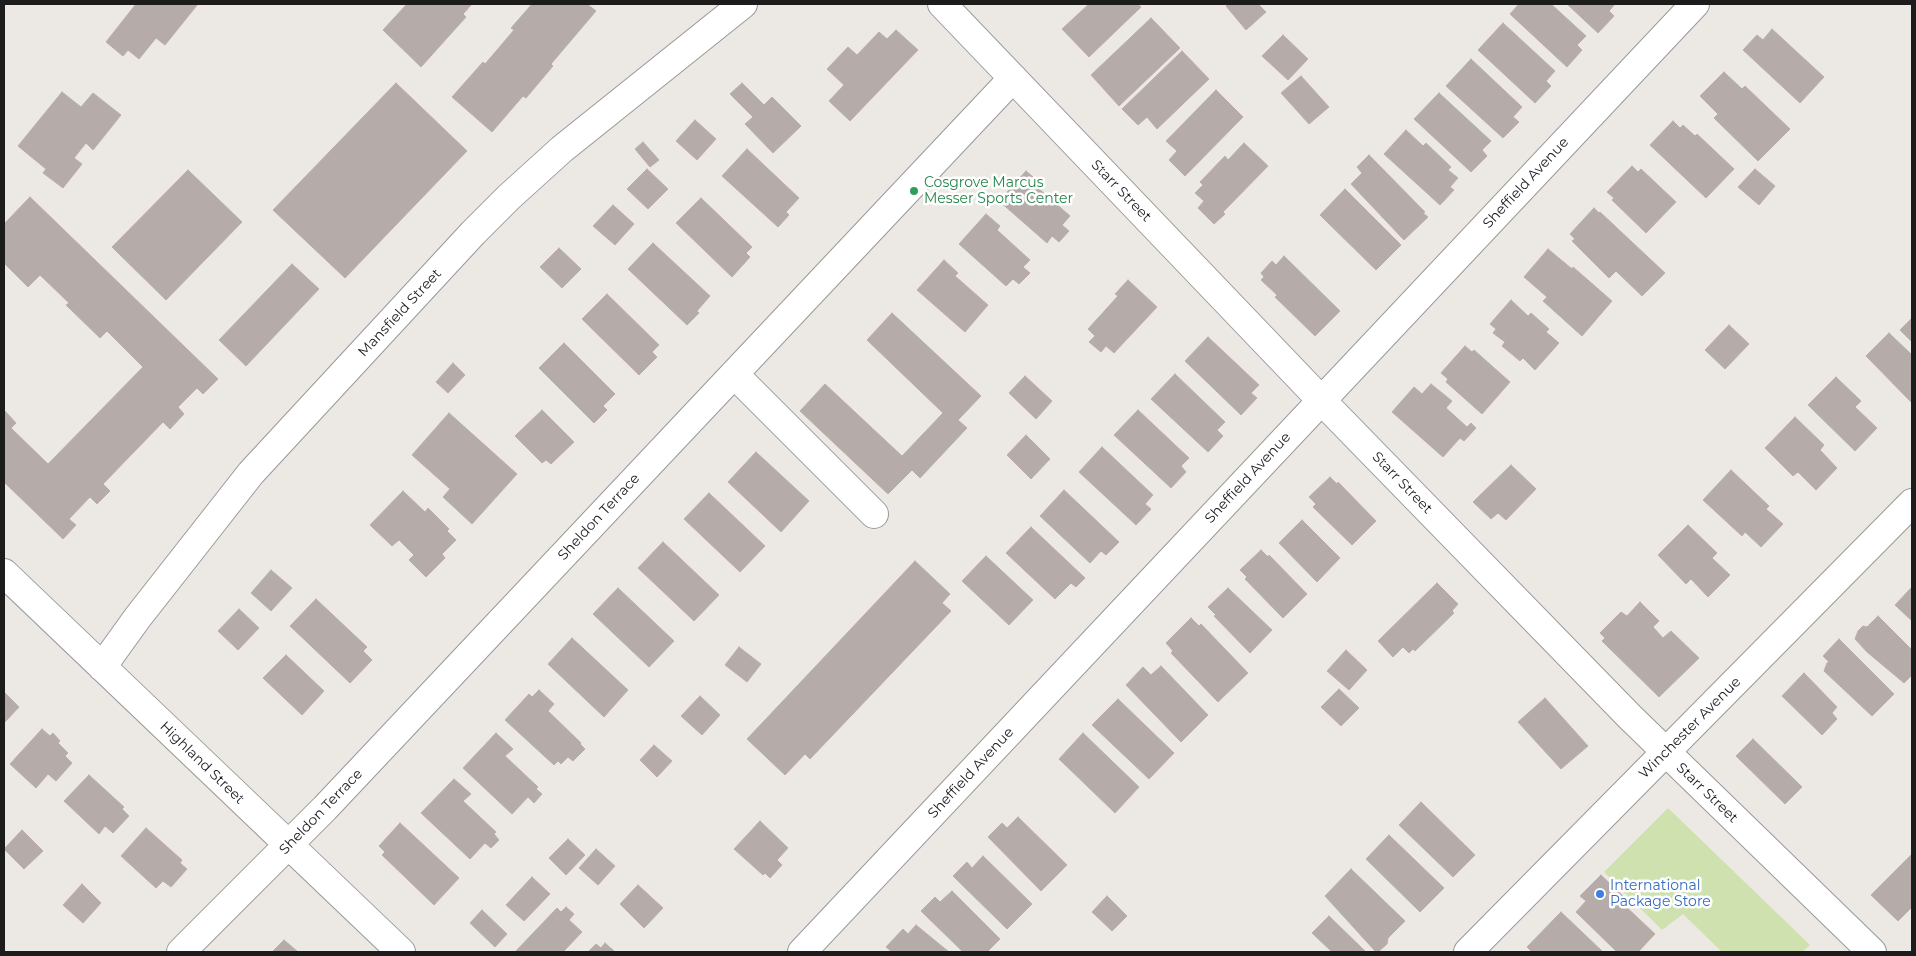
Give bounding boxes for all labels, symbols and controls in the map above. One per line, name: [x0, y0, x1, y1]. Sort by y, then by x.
street label: Sheffield Avenue: [1480, 134, 1572, 232]
street label: Starr Street: [1087, 157, 1155, 225]
place label: Cosgrove Marcus Messer Sports Center: [924, 175, 1073, 208]
marker: Cosgrove Marcus Messer Sports Center: [908, 185, 920, 197]
street label: Mansfield Street: [355, 266, 445, 360]
street label: Sheffield Avenue: [1202, 429, 1294, 527]
street label: Starr Street: [1368, 449, 1436, 517]
street label: Sheldon Terrace: [555, 470, 643, 564]
street label: Winchester Avenue: [1636, 674, 1744, 782]
street label: Highland Street: [156, 718, 248, 808]
street label: Sheffield Avenue: [925, 724, 1017, 822]
street label: Starr Street: [1673, 759, 1741, 827]
street label: Sheldon Terrace: [276, 766, 366, 858]
place label: International Package Store: [1610, 878, 1711, 910]
marker: International Package Store: [1594, 888, 1606, 900]

